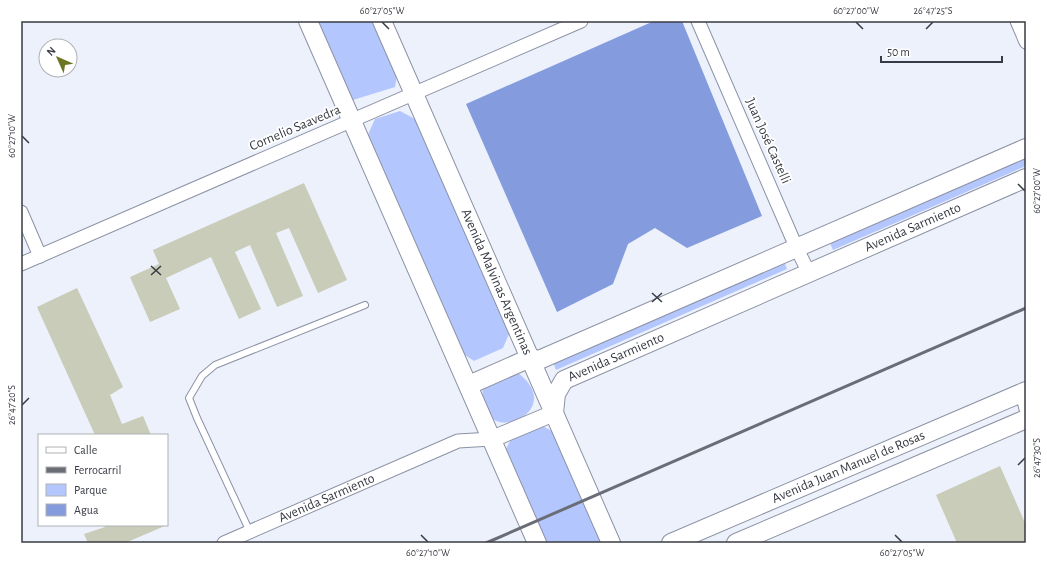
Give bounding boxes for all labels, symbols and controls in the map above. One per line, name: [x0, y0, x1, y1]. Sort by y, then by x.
text: 60°27'05"W: [360, 6, 404, 16]
text: 60°27'00"W: [833, 6, 879, 16]
text: 26°47'25"S: [913, 6, 953, 16]
north arrow: [38, 38, 78, 78]
scale bar: [881, 38, 1002, 64]
text: N: [45, 45, 58, 58]
text: 50 m: [887, 46, 910, 58]
street label: Juan José Castelli: [743, 96, 793, 186]
street label: Cornelio Saavedra: [247, 102, 343, 153]
text: 60°27'10"W: [7, 114, 17, 158]
text: 60°27'00"W: [1032, 168, 1042, 214]
street label: Avenida Sarmiento: [863, 200, 963, 255]
street label: Avenida Malvinas Argentinas: [458, 207, 535, 357]
street label: Avenida Sarmiento: [566, 330, 666, 384]
text: 26°47'20"S: [7, 385, 17, 425]
street label: Avenida Juan Manuel de Rosas: [770, 428, 927, 506]
legend: [38, 434, 168, 526]
text: 26°47'30"S: [1032, 438, 1042, 478]
text: Calle: [74, 444, 97, 456]
text: Ferrocarril: [74, 464, 121, 476]
street label: Avenida Sarmiento: [277, 471, 377, 525]
text: Parque: [74, 484, 107, 496]
text: Agua: [74, 504, 99, 516]
text: 60°27'10"W: [406, 548, 450, 558]
text: 60°27'05"W: [880, 548, 924, 558]

